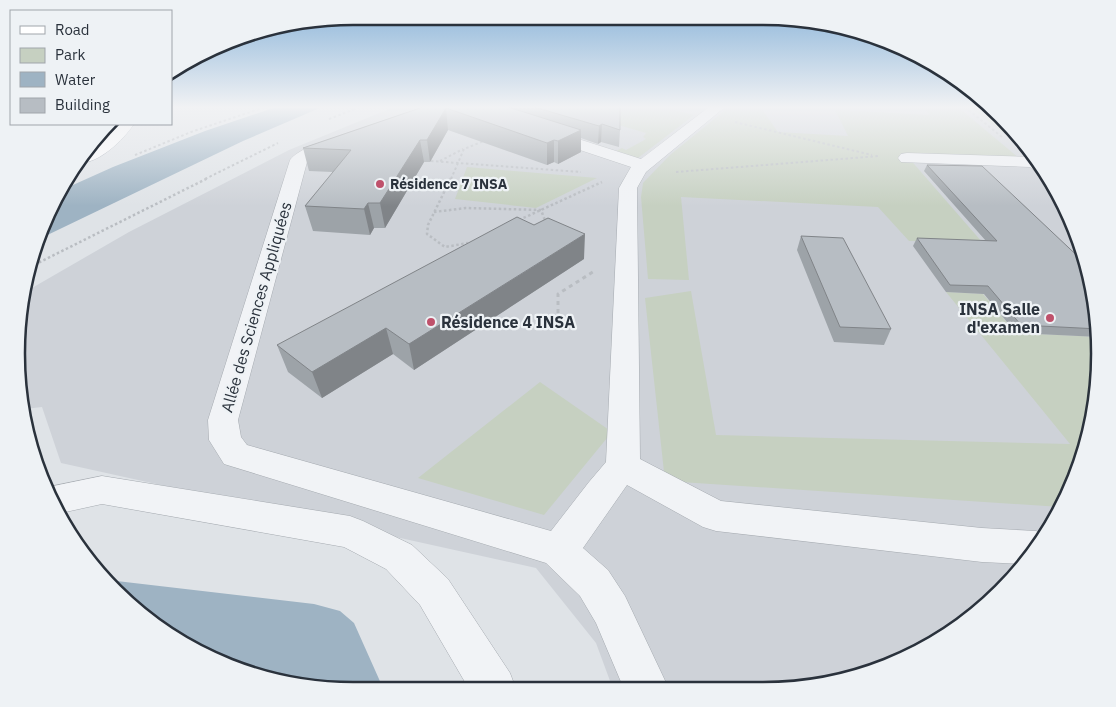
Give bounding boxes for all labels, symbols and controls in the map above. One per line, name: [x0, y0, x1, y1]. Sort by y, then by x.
legend: [10, 10, 172, 125]
text: Road: [55, 20, 90, 39]
text: Park: [55, 45, 85, 64]
text: Water: [55, 70, 96, 89]
text: Building: [55, 95, 110, 114]
place label: Résidence 7 INSA: [390, 175, 508, 193]
marker: Résidence 7 INSA: [374, 178, 386, 190]
street label: Allée des Sciences Appliquées: [216, 199, 296, 415]
place label: INSA Salle d'examen: [959, 299, 1040, 337]
place label: Résidence 4 INSA: [441, 312, 575, 332]
marker: INSA Salle d'examen: [1044, 312, 1056, 324]
marker: Résidence 4 INSA: [425, 316, 437, 328]

